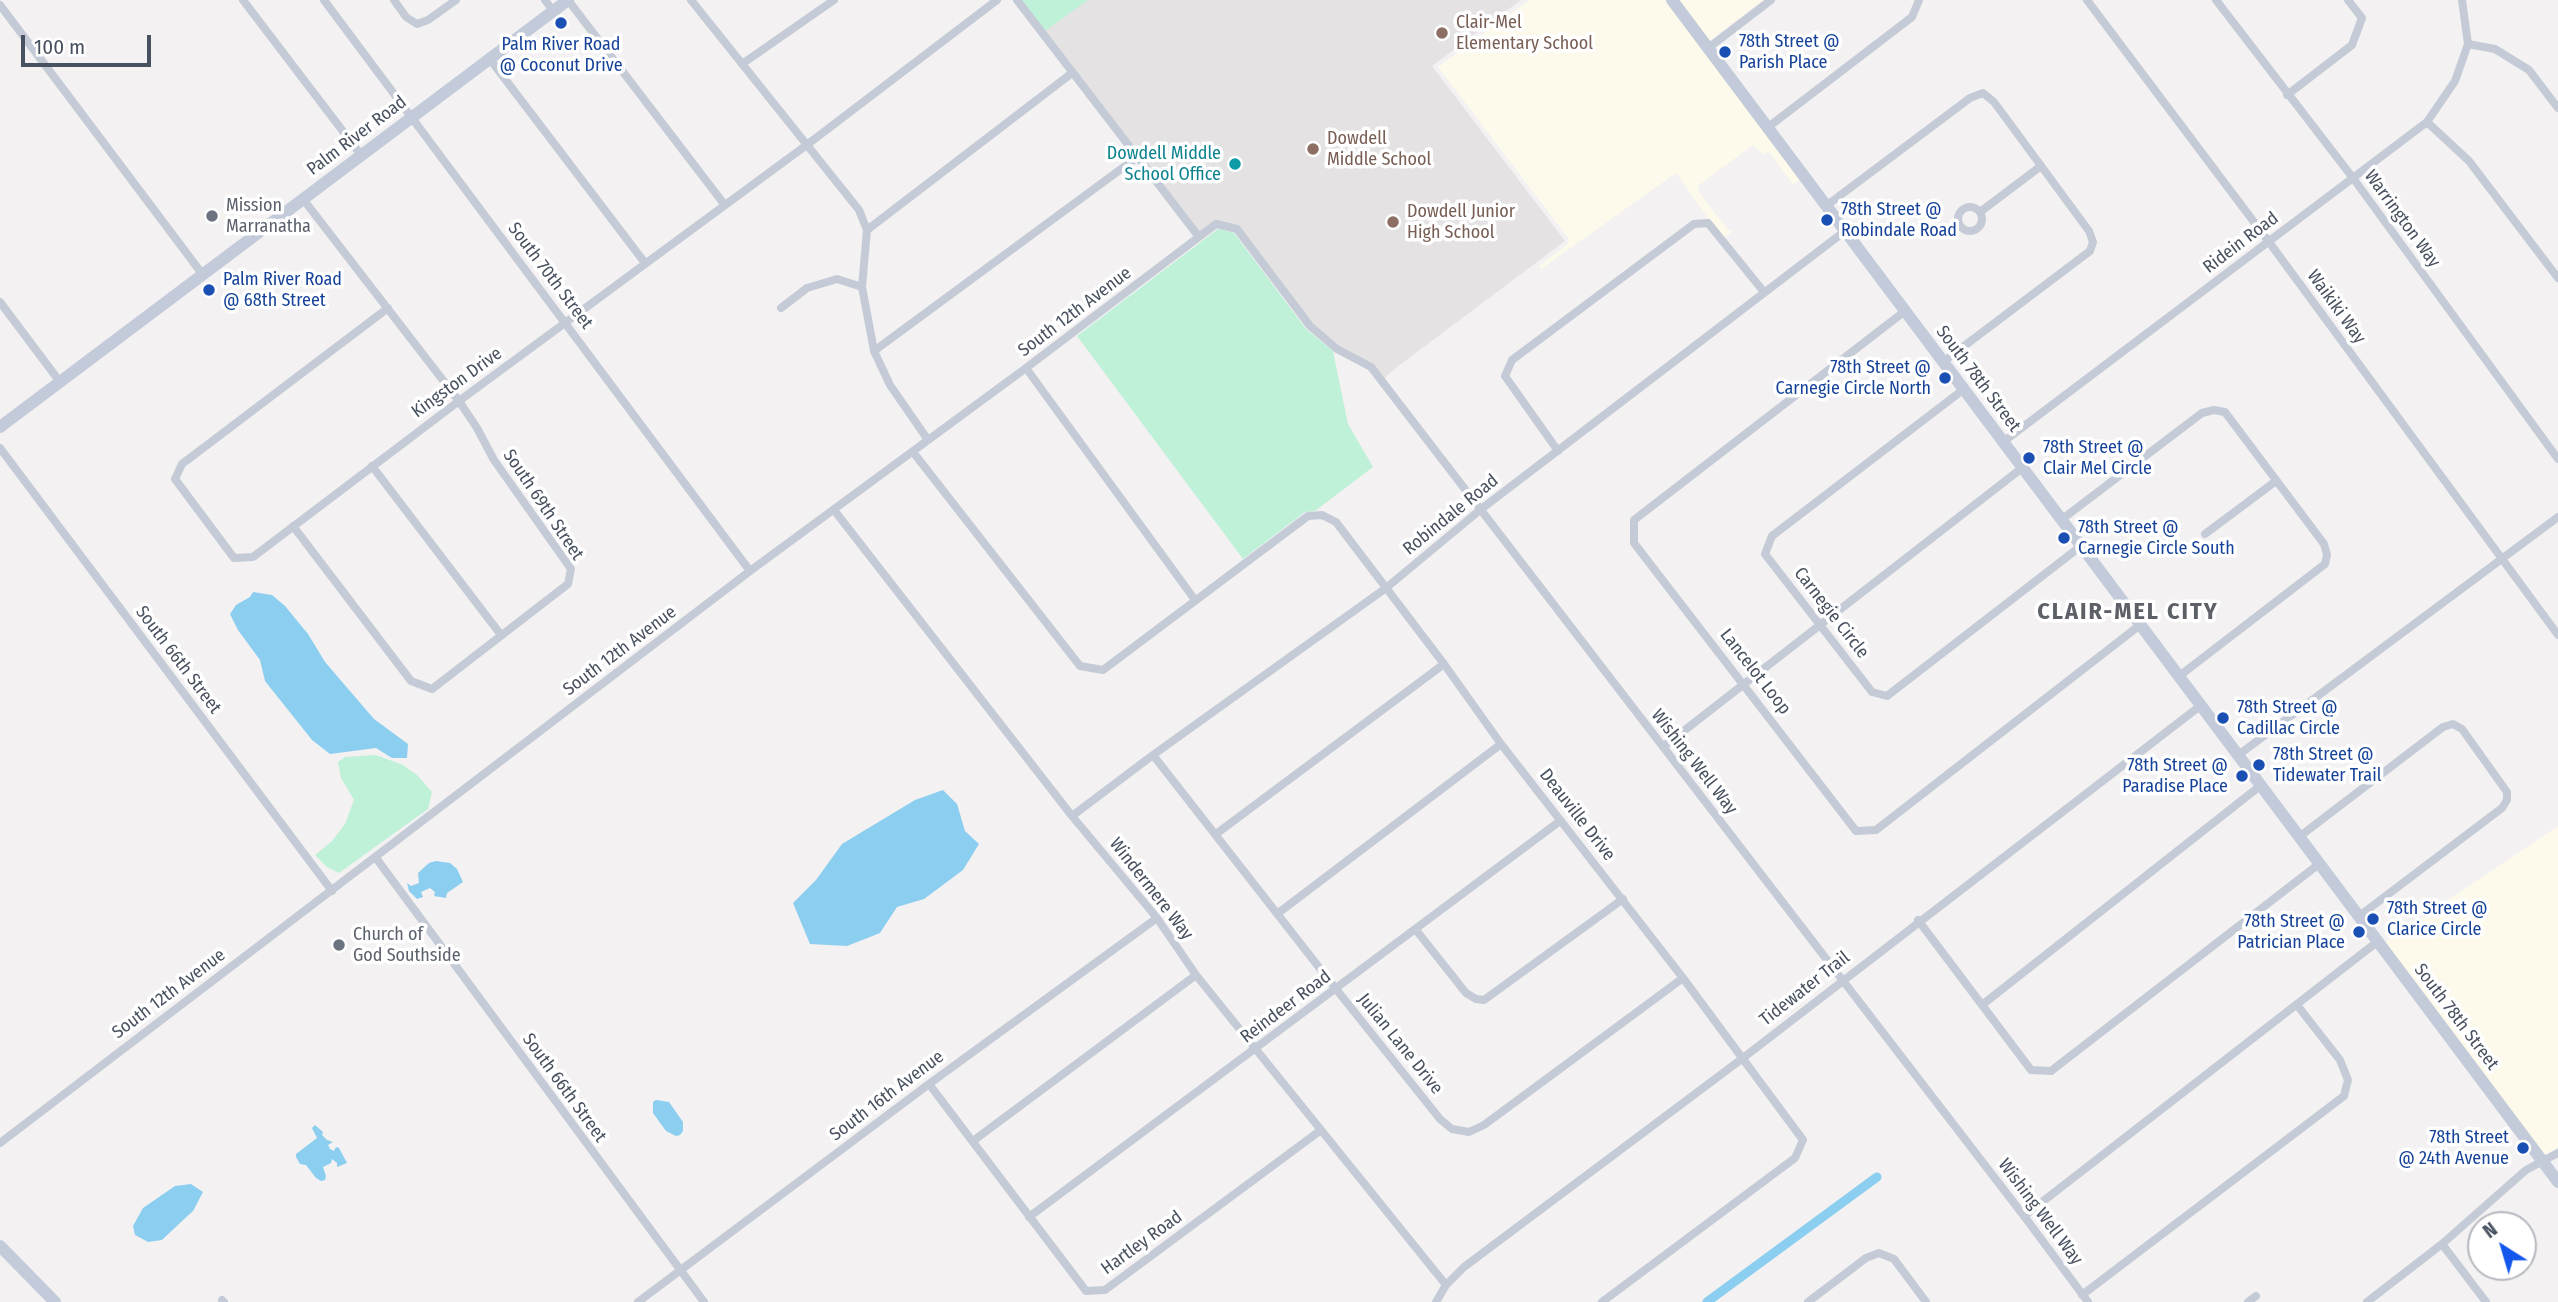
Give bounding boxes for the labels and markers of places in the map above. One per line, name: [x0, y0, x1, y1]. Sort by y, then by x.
place label: Clair-Mel Elementary School: [1456, 12, 1593, 54]
marker: Palm River Road @ Coconut Drive: [553, 15, 569, 31]
marker: Clair-Mel Elementary School: [1434, 25, 1450, 41]
place label: 78th Street @ Parish Place: [1739, 31, 1840, 74]
place label: Palm River Road @ Coconut Drive: [499, 34, 623, 76]
marker: 78th Street @ Parish Place: [1717, 44, 1733, 60]
place label: Dowdell Middle School: [1327, 128, 1431, 170]
marker: Dowdell Middle School: [1305, 141, 1321, 157]
place label: Dowdell Middle School Office: [1107, 143, 1221, 186]
marker: Dowdell Middle School Office: [1227, 156, 1243, 172]
place label: Mission Marranatha: [226, 195, 311, 238]
place label: 78th Street @ Robindale Road: [1841, 199, 1957, 242]
place label: Dowdell Junior High School: [1407, 201, 1515, 244]
marker: Mission Marranatha: [204, 208, 220, 224]
marker: 78th Street @ Robindale Road: [1819, 212, 1835, 228]
marker: Dowdell Junior High School: [1385, 214, 1401, 230]
place label: Palm River Road @ 68th Street: [223, 269, 342, 312]
marker: Palm River Road @ 68th Street: [201, 282, 217, 298]
place label: 78th Street @ Carnegie Circle North: [1775, 357, 1931, 400]
marker: 78th Street @ Carnegie Circle North: [1937, 370, 1953, 386]
place label: 78th Street @ Clair Mel Circle: [2043, 437, 2152, 480]
marker: 78th Street @ Clair Mel Circle: [2021, 450, 2037, 466]
place label: 78th Street @ Carnegie Circle South: [2078, 517, 2235, 560]
marker: 78th Street @ Carnegie Circle South: [2056, 530, 2072, 546]
place label: 78th Street @ Cadillac Circle: [2237, 697, 2340, 740]
marker: 78th Street @ Cadillac Circle: [2215, 710, 2231, 726]
place label: 78th Street @ Tidewater Trail: [2273, 744, 2381, 786]
place label: 78th Street @ Paradise Place: [2122, 755, 2228, 798]
marker: 78th Street @ Tidewater Trail: [2251, 757, 2267, 773]
marker: 78th Street @ Paradise Place: [2234, 768, 2250, 784]
place label: 78th Street @ Clarice Circle: [2387, 898, 2488, 940]
place label: 78th Street @ Patrician Place: [2237, 911, 2345, 954]
marker: 78th Street @ Clarice Circle: [2365, 911, 2381, 927]
place label: Church of God Southside: [353, 924, 461, 967]
marker: 78th Street @ Patrician Place: [2351, 924, 2367, 940]
marker: Church of God Southside: [331, 937, 347, 953]
place label: 78th Street @ 24th Avenue: [2398, 1127, 2509, 1170]
marker: 78th Street @ 24th Avenue: [2515, 1140, 2531, 1156]

